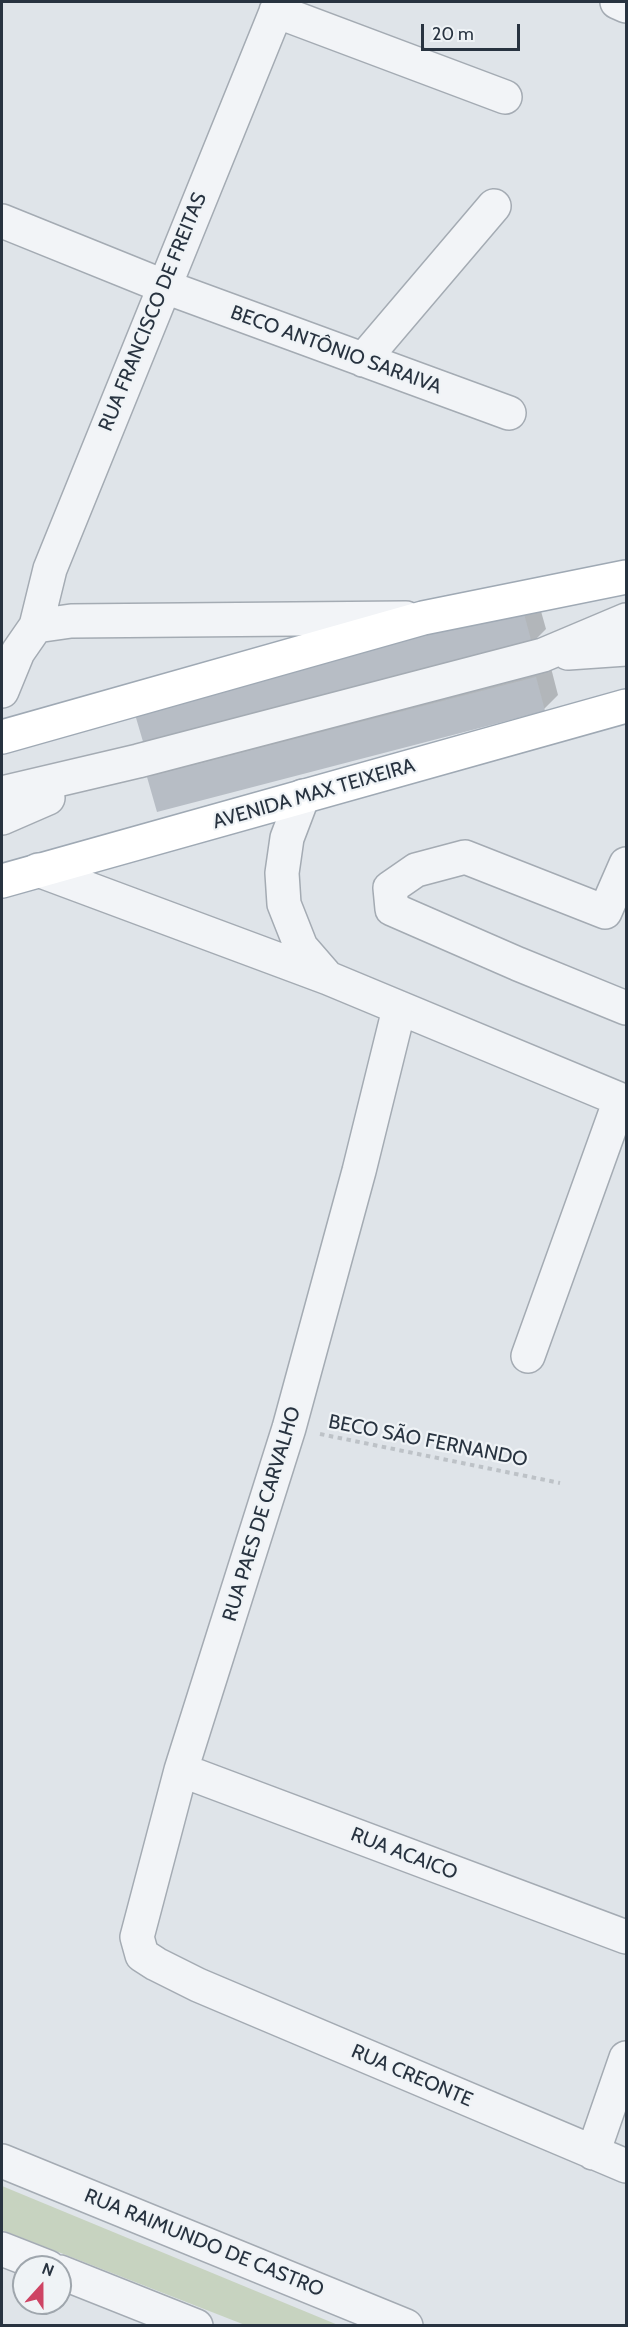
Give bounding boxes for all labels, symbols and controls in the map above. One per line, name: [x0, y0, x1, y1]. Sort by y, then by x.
scale bar: [424, 12, 523, 50]
text: 20 m: [432, 23, 474, 45]
street label: RUA FRANCISCO DE FREITAS: [94, 189, 212, 435]
street label: BECO ANTÔNIO SARAIVA: [227, 301, 445, 399]
street label: AVENIDA MAX TEIXEIRA: [210, 754, 418, 834]
street label: RUA PAES DE CARVALHO: [218, 1404, 306, 1624]
street label: BECO SÃO FERNANDO: [326, 1410, 530, 1472]
street label: RUA ACAICO: [347, 1823, 461, 1885]
street label: RUA CREONTE: [348, 2040, 476, 2112]
street label: RUA RAIMUNDO DE CASTRO: [81, 2184, 327, 2302]
north arrow: [12, 2255, 72, 2315]
text: N: [39, 2259, 57, 2280]

